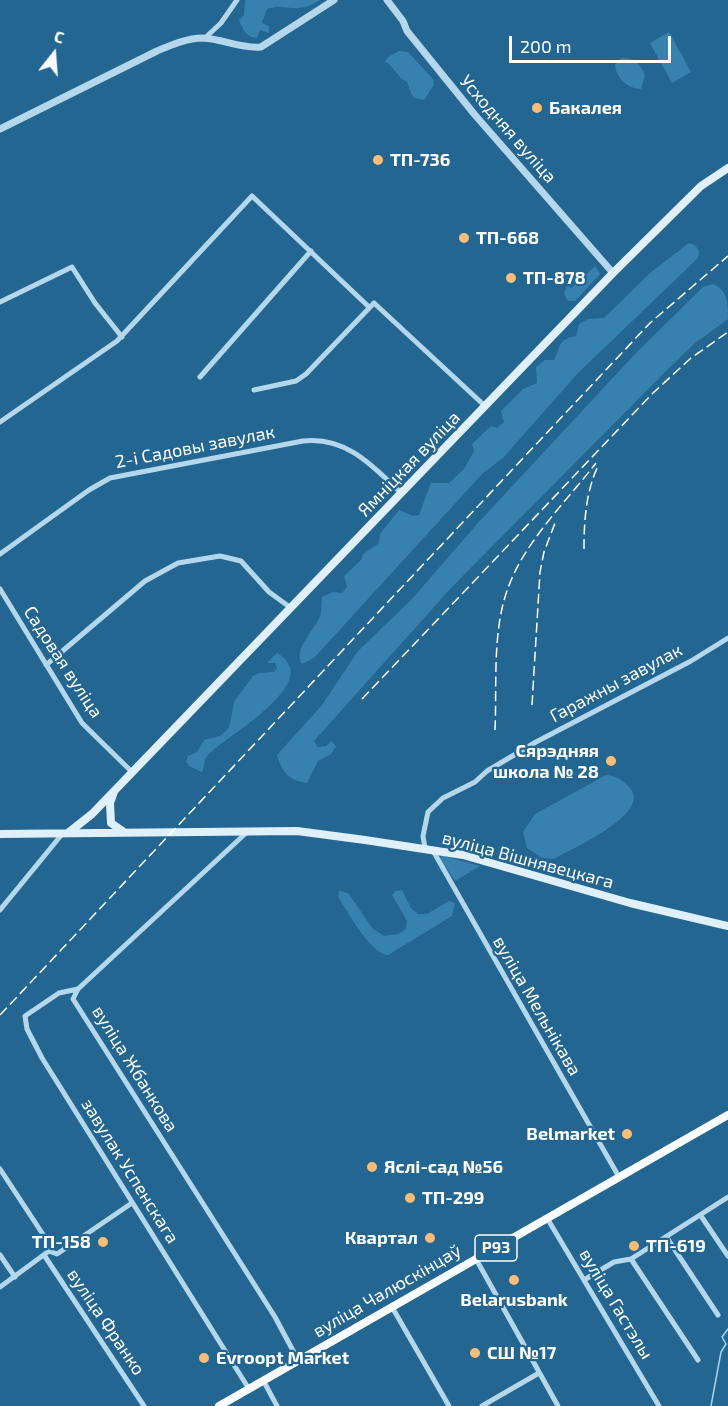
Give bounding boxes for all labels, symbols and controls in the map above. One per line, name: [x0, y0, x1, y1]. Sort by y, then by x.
north arrow: [24, 24, 84, 84]
scale bar: [512, 24, 674, 62]
text: С: [52, 26, 67, 47]
text: 200 m: [520, 35, 572, 57]
street label: Усходняя вуліца: [455, 70, 561, 188]
place label: Бакалея: [549, 97, 622, 119]
marker: Бакалея: [530, 101, 544, 115]
place label: ТП-736: [390, 149, 450, 171]
marker: ТП-736: [371, 153, 385, 167]
place label: ТП-668: [476, 227, 539, 249]
marker: ТП-668: [457, 231, 471, 245]
place label: ТП-878: [523, 267, 586, 289]
marker: ТП-878: [504, 271, 518, 285]
street label: Ямніцкая вуліца: [353, 407, 465, 521]
street label: 2-і Садовы завулак: [113, 421, 277, 473]
street label: Садовая вуліца: [19, 602, 107, 722]
street label: Гаражны завулак: [546, 639, 686, 727]
place label: Сярэдняя школа № 28: [493, 740, 599, 783]
marker: Сярэдняя школа № 28: [604, 754, 618, 768]
street label: вуліца Вішнявецкага: [440, 827, 616, 893]
street label: вуліца Мельнікава: [488, 932, 586, 1080]
street label: вуліца Жбанкова: [87, 1002, 183, 1136]
street label: завулак Успенскага: [77, 1095, 183, 1247]
place label: Belmarket: [526, 1123, 615, 1145]
marker: Belmarket: [620, 1127, 634, 1141]
place label: Яслі-сад №56: [384, 1156, 503, 1178]
marker: Яслі-сад №56: [365, 1160, 379, 1174]
place label: ТП-299: [422, 1187, 484, 1209]
marker: ТП-299: [403, 1191, 417, 1205]
place label: Квартал: [345, 1227, 418, 1249]
place label: ТП-158: [32, 1231, 91, 1253]
marker: Квартал: [423, 1231, 437, 1245]
marker: ТП-158: [96, 1235, 110, 1249]
road number: Р93: [475, 1235, 517, 1261]
place label: ТП-619: [646, 1235, 706, 1257]
marker: ТП-619: [627, 1239, 641, 1253]
street label: вуліца Чалюскінцаў: [309, 1240, 465, 1342]
street label: вуліца Гастэлы: [575, 1245, 657, 1363]
street label: вуліца Франко: [62, 1265, 150, 1379]
marker: Belarusbank: [507, 1273, 521, 1287]
place label: Belarusbank: [460, 1289, 568, 1311]
place label: СШ №17: [487, 1342, 556, 1364]
marker: СШ №17: [468, 1346, 482, 1360]
place label: Evroopt Market: [216, 1347, 349, 1369]
marker: Evroopt Market: [197, 1351, 211, 1365]

